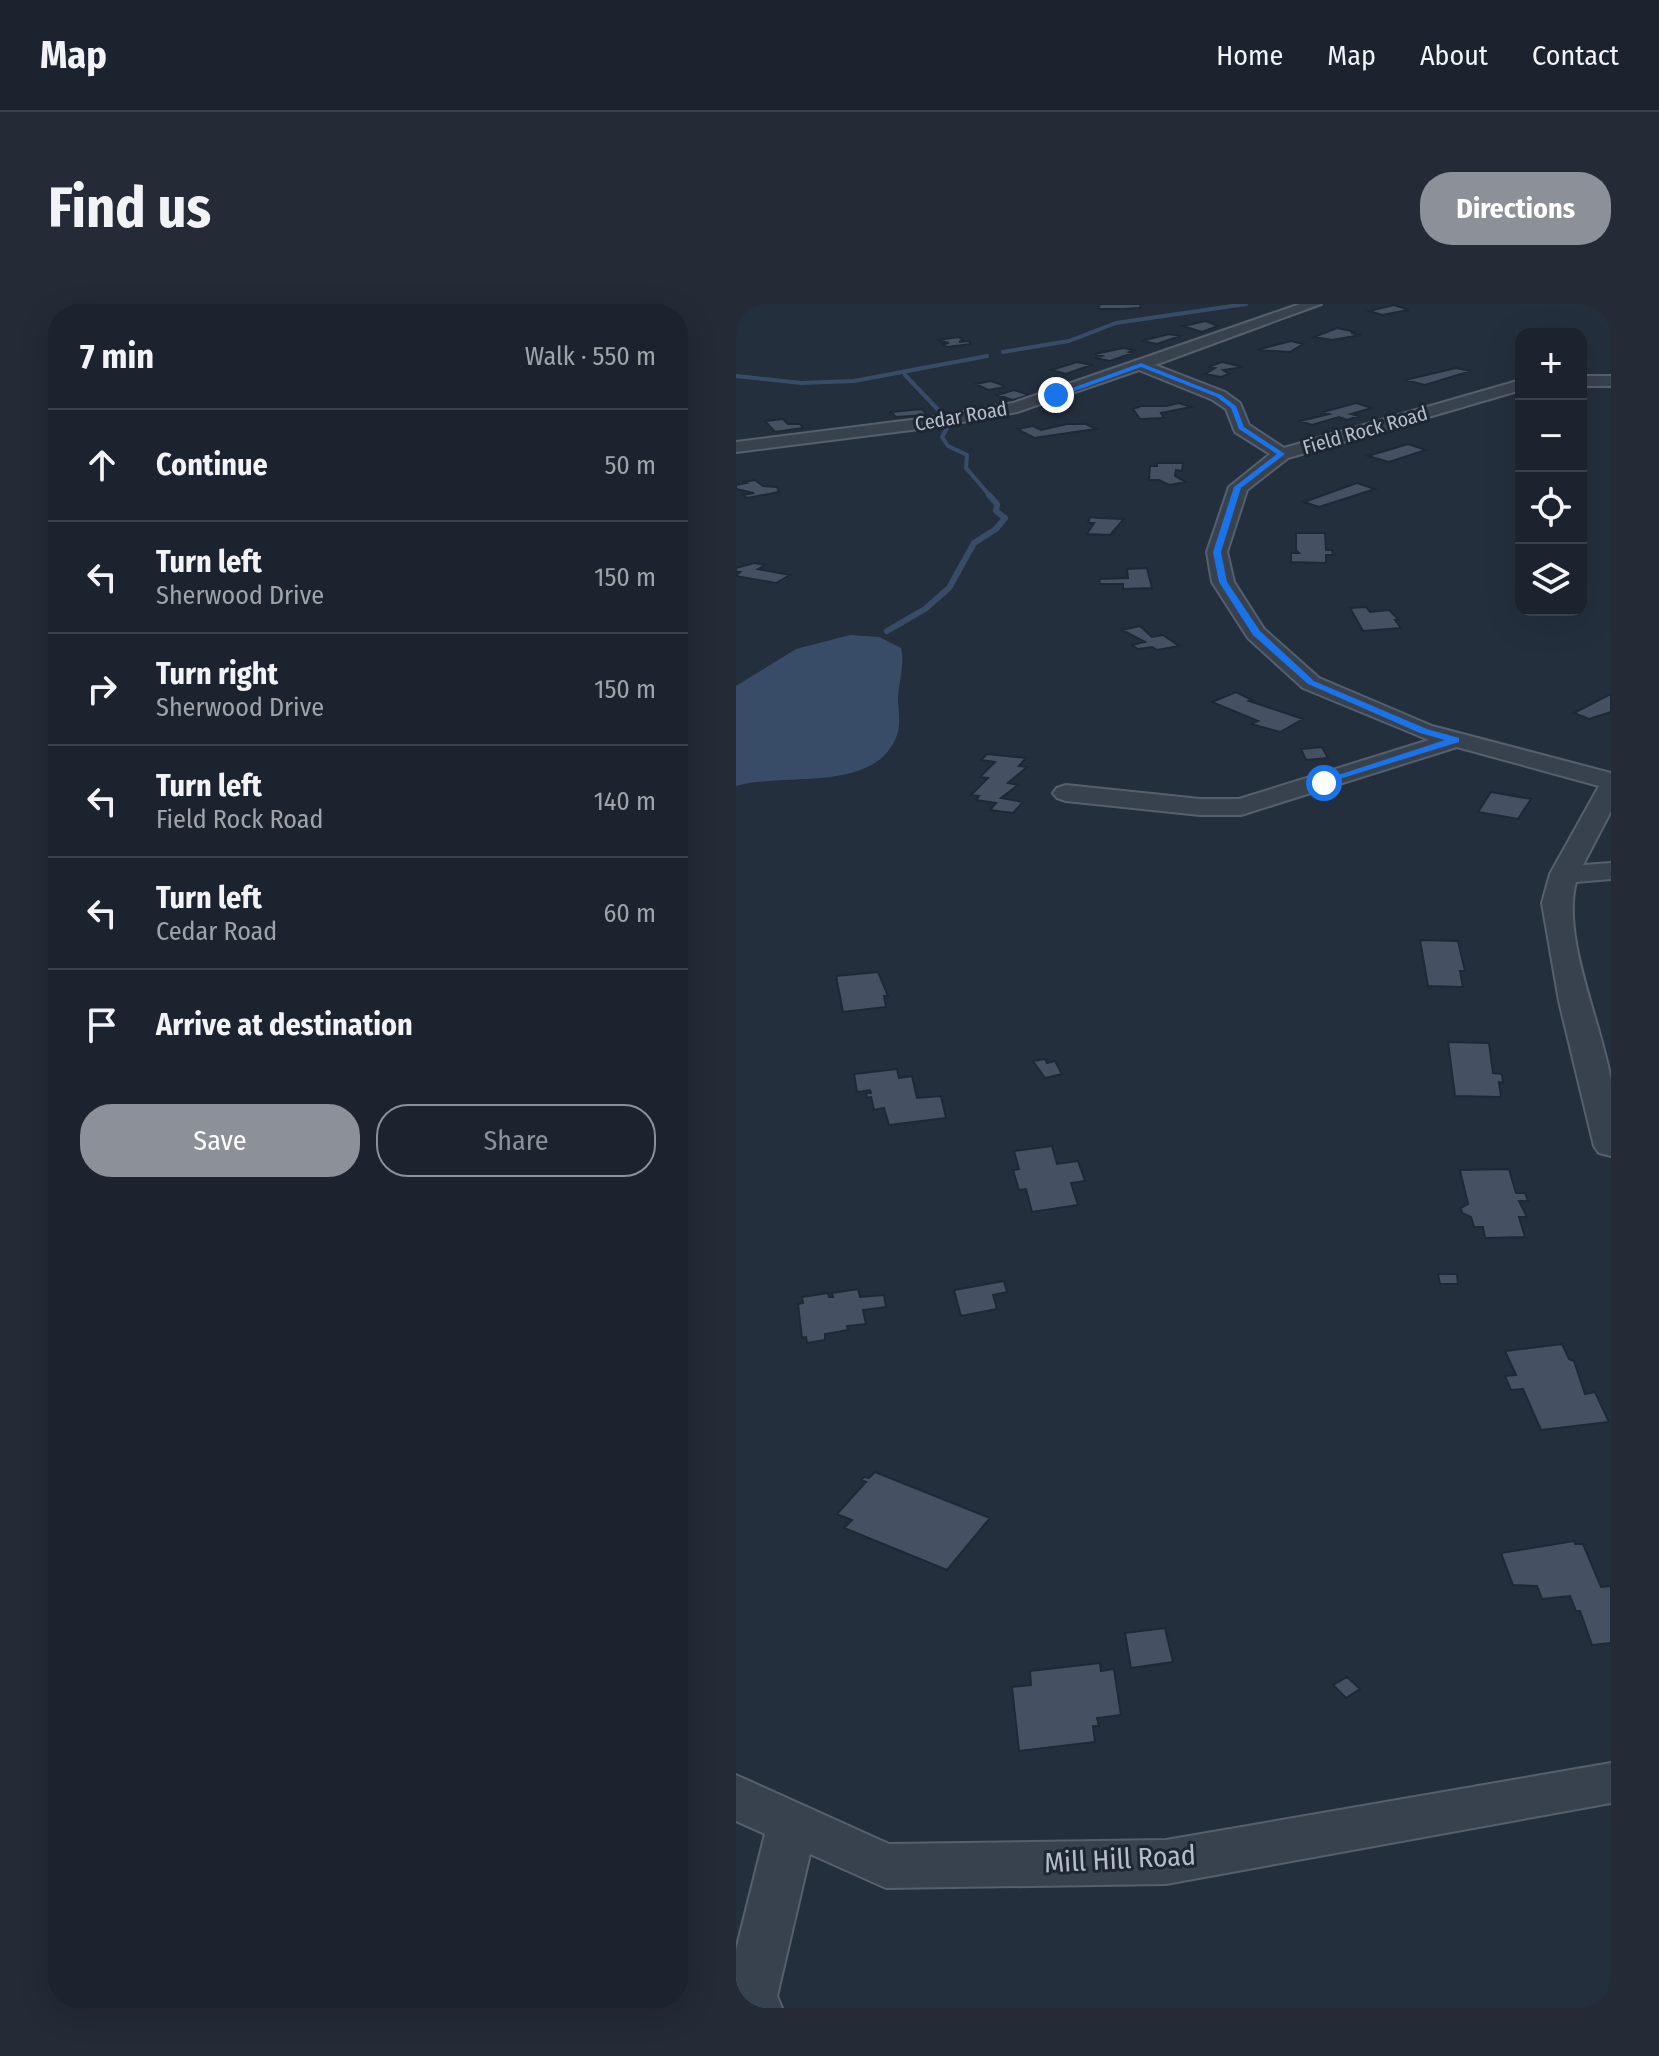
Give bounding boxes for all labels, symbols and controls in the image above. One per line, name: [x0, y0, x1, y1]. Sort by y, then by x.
text: Map: [40, 32, 107, 78]
text: Home: [1216, 39, 1283, 72]
text: Map: [1327, 39, 1376, 72]
text: About: [1420, 39, 1488, 72]
text: Contact: [1532, 39, 1619, 72]
button: Directions: [1420, 172, 1611, 245]
text: Find us: [48, 175, 211, 242]
map controls: [1515, 328, 1587, 616]
button: +: [1515, 328, 1587, 400]
text: 7 min: [80, 336, 154, 377]
text: Walk · 550 m: [525, 341, 656, 372]
route end: [1038, 377, 1074, 413]
street label: Cedar Road: [913, 396, 1009, 436]
button: −: [1515, 400, 1587, 472]
street label: Field Rock Road: [1300, 401, 1430, 459]
icon: ahead: [80, 443, 124, 487]
text: Continue: [156, 447, 268, 483]
text: 50 m: [604, 450, 656, 481]
button: locate: [1515, 472, 1587, 544]
text: Turn left: [156, 544, 262, 580]
button: layers: [1515, 544, 1587, 616]
icon: left: [80, 555, 124, 599]
text: 150 m: [594, 562, 656, 593]
text: Sherwood Drive: [156, 580, 324, 611]
text: Turn right: [156, 656, 278, 692]
icon: right: [80, 667, 124, 711]
text: 150 m: [594, 674, 656, 705]
text: Sherwood Drive: [156, 692, 324, 723]
route start: [1306, 765, 1342, 801]
text: Turn left: [156, 768, 262, 804]
icon: left: [80, 779, 124, 823]
text: 140 m: [594, 786, 656, 817]
text: Field Rock Road: [156, 804, 323, 835]
text: Turn left: [156, 880, 262, 916]
icon: left: [80, 891, 124, 935]
text: 60 m: [603, 898, 656, 929]
text: Cedar Road: [156, 916, 277, 947]
icon: arrive: [80, 1003, 124, 1047]
text: Arrive at destination: [156, 1007, 413, 1043]
button: Save: [80, 1104, 360, 1177]
button: Share: [376, 1104, 656, 1177]
street label: Mill Hill Road: [1043, 1839, 1197, 1879]

